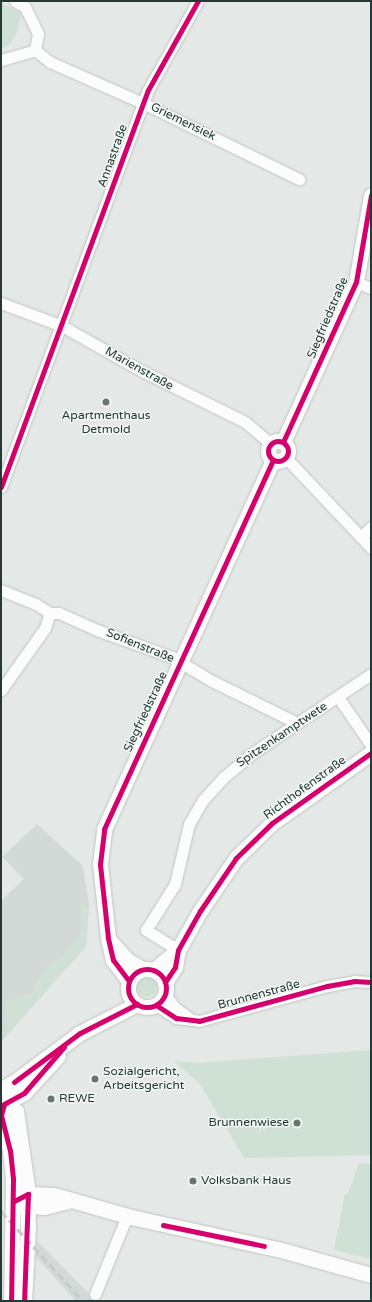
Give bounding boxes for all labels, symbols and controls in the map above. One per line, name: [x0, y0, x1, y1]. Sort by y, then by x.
street label: Griemensiek: [148, 100, 218, 144]
street label: Annastraße: [95, 123, 131, 189]
street label: Siegfriedstraße: [304, 275, 352, 361]
street label: Marienstraße: [102, 344, 176, 394]
marker: Apartmenthaus Detmold: [101, 397, 111, 407]
place label: Apartmenthaus Detmold: [61, 409, 151, 437]
street label: Sofienstraße: [104, 626, 176, 666]
street label: Siegfriedstraße: [121, 670, 171, 754]
street label: Spitzenkamptwete: [234, 699, 330, 771]
street label: Richthofenstraße: [261, 753, 349, 823]
street label: Brunnenstraße: [216, 977, 302, 1013]
place label: Sozialgericht, Arbeitsgericht: [103, 1065, 184, 1093]
marker: Sozialgericht, Arbeitsgericht: [90, 1074, 100, 1084]
place label: REWE: [59, 1092, 95, 1106]
marker: REWE: [46, 1094, 56, 1104]
place label: Brunnenwiese: [208, 1116, 289, 1130]
marker: Brunnenwiese: [292, 1118, 302, 1128]
place label: Volksbank Haus: [201, 1174, 291, 1188]
marker: Volksbank Haus: [188, 1176, 198, 1186]

